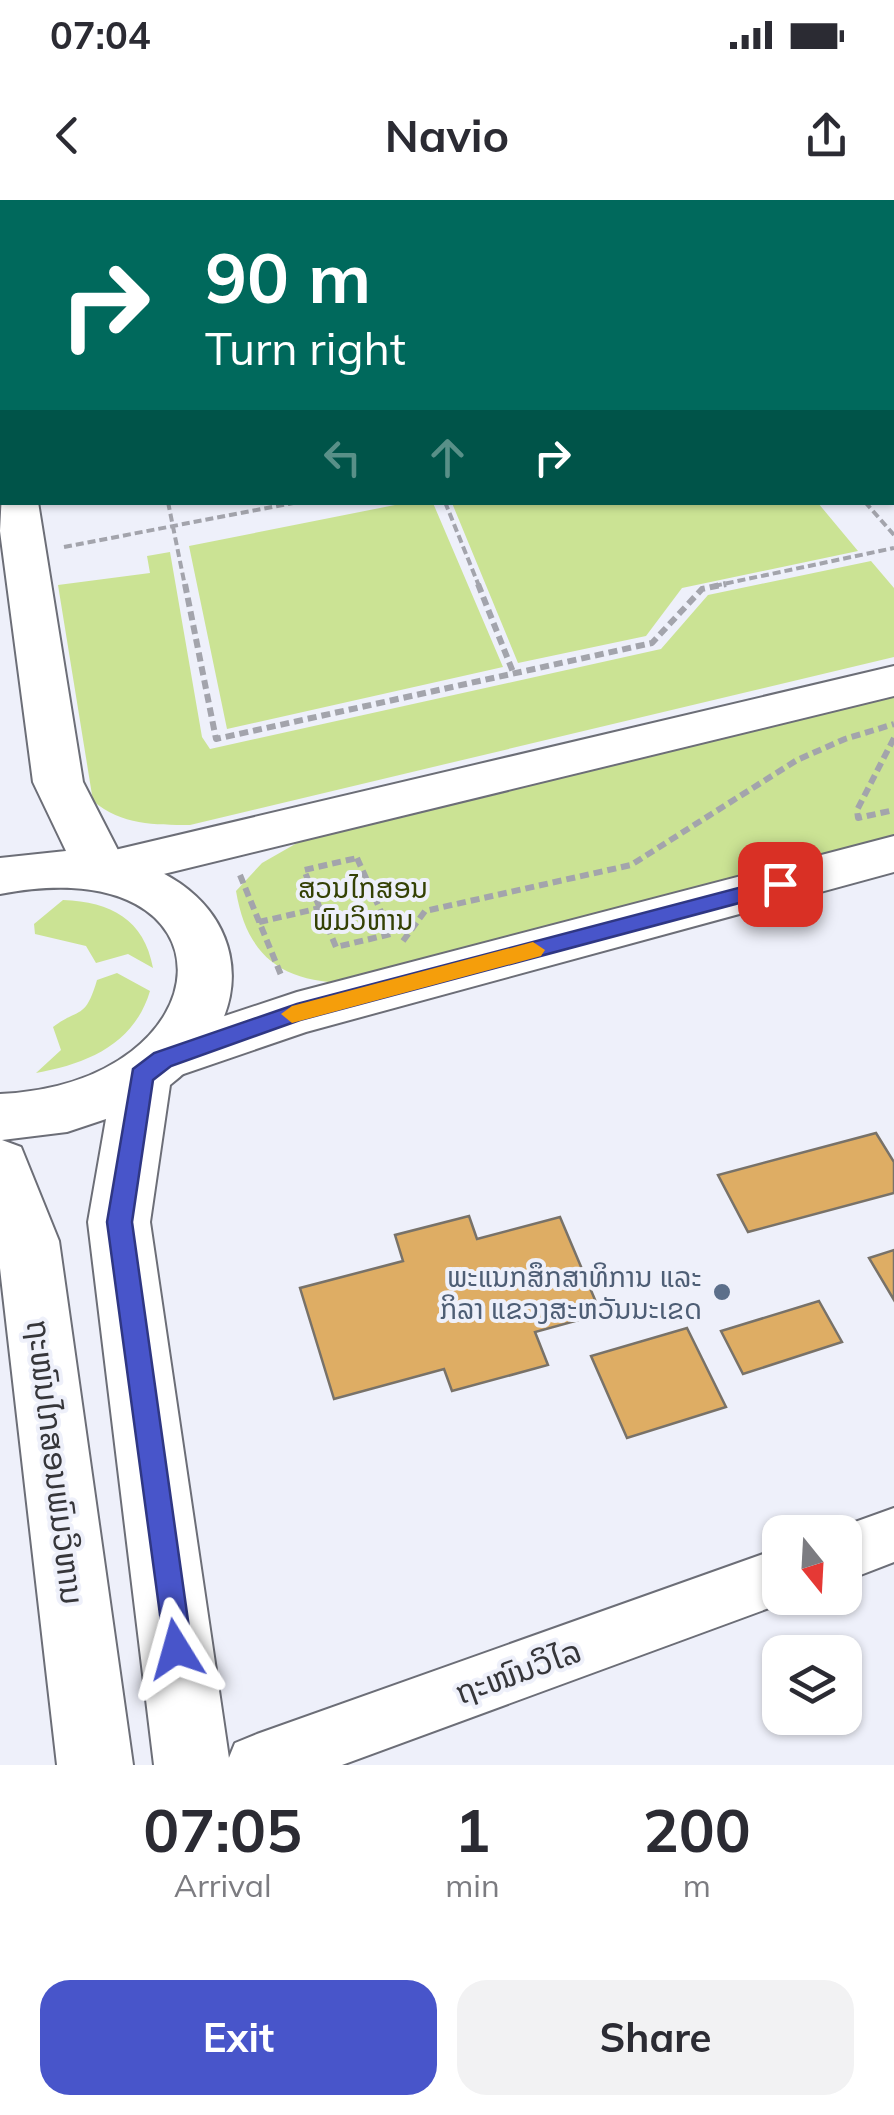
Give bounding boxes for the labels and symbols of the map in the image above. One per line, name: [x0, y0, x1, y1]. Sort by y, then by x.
pin: [738, 842, 823, 927]
park label: ສວນໄກສອນ ພົມວິຫານ: [298, 870, 428, 937]
place label: ພະແນກສຶກສາທິການ ແລະ ກິລາ ແຂວງສະຫວັນນະເຂດ: [440, 1259, 702, 1326]
marker: ພະແນກສຶກສາທິການ ແລະ ກິລາ ແຂວງສະຫວັນນະເຂດ: [711, 1281, 733, 1303]
street label: ຖະໜົນໄກສອນພົມວິຫານ: [19, 1317, 93, 1607]
north arrow: [762, 1515, 862, 1615]
position arrow: [124, 1597, 228, 1701]
street label: ຖະໜົນວິໄລ: [449, 1630, 587, 1712]

